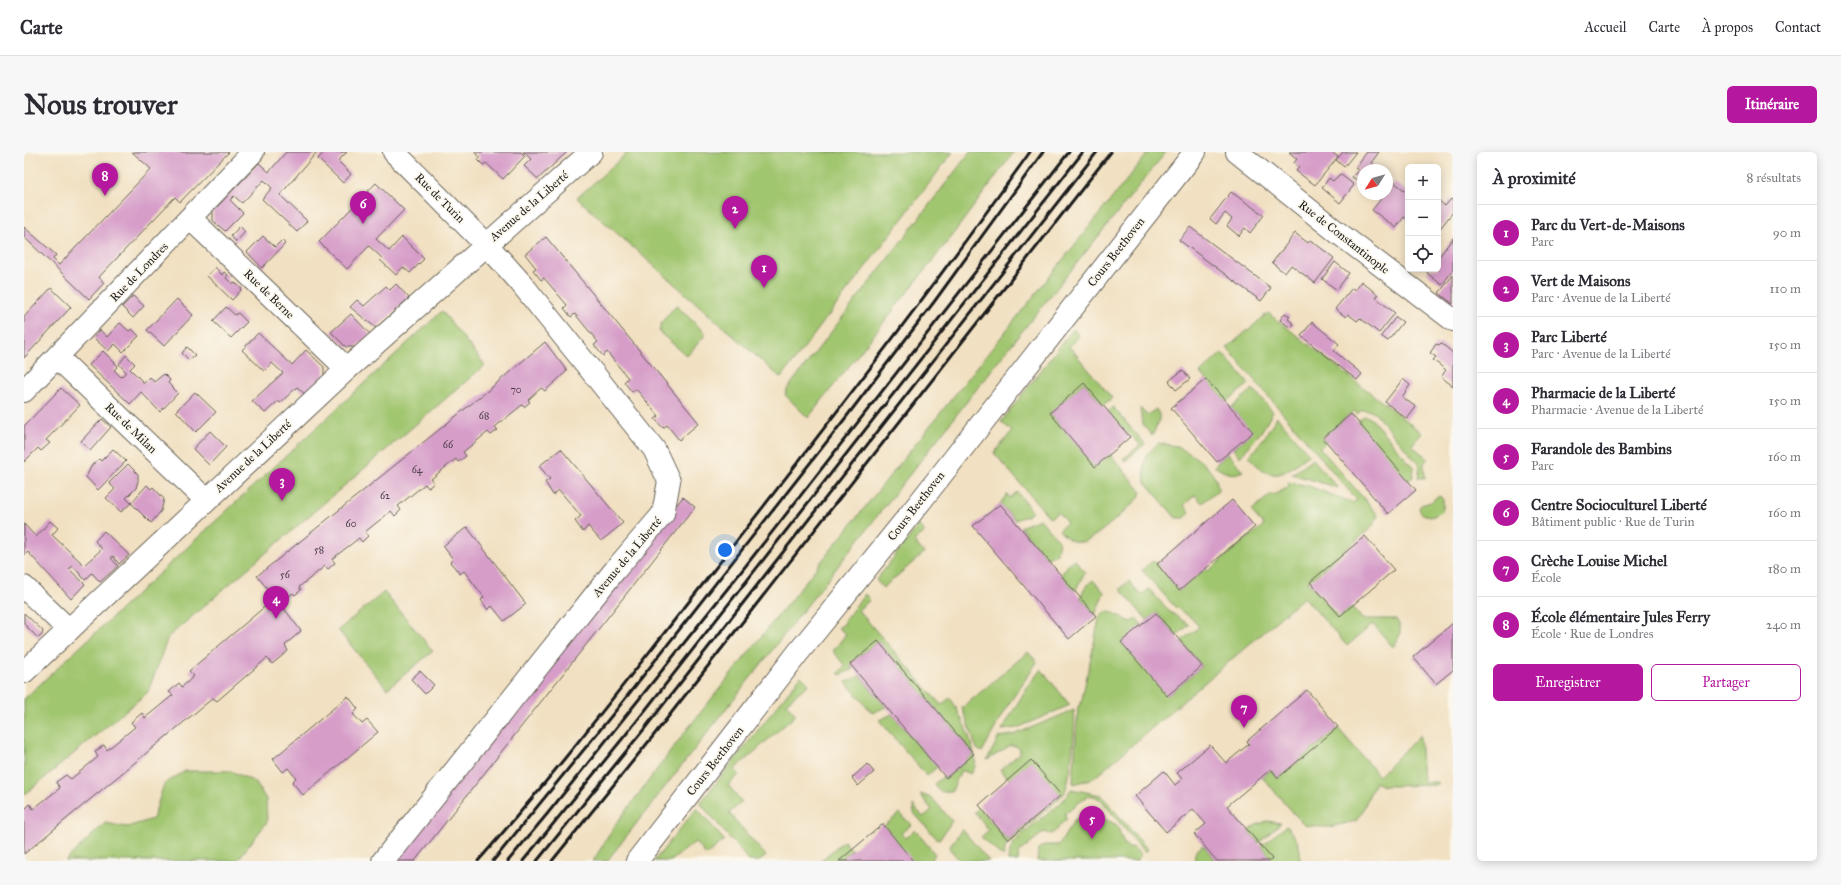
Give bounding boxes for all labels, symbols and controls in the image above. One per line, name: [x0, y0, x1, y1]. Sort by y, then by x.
text: Carte: [20, 16, 63, 39]
text: Accueil: [1584, 19, 1627, 36]
text: Carte: [1649, 19, 1680, 36]
text: À propos: [1702, 19, 1753, 36]
text: Contact: [1775, 19, 1821, 36]
button: Itinéraire: [1727, 86, 1817, 123]
text: Nous trouver: [24, 87, 177, 122]
pin: 8: [92, 163, 118, 196]
north arrow: [1357, 164, 1393, 200]
map controls: [1405, 164, 1441, 272]
button: +: [1405, 164, 1441, 200]
street label: Avenue de la Liberté: [486, 168, 571, 245]
text: À proximité: [1493, 168, 1576, 189]
street label: Rue de Turin: [412, 170, 468, 226]
text: 8 résultats: [1747, 170, 1801, 186]
pin: 6: [350, 191, 376, 224]
pin: 2: [722, 196, 748, 229]
street label: Rue de Constantinople: [1296, 197, 1392, 277]
button: −: [1405, 200, 1441, 236]
street label: Cours Beethoven: [1085, 214, 1148, 289]
text: Parc du Vert-de-Maisons: [1531, 216, 1685, 234]
text: 1: [1503, 225, 1509, 241]
text: 90 m: [1773, 225, 1801, 241]
text: Parc: [1531, 234, 1554, 250]
button: locate: [1405, 236, 1441, 272]
street label: Rue de Londres: [107, 239, 171, 305]
pin: 1: [751, 255, 777, 288]
street label: Rue de Berne: [241, 266, 297, 322]
text: Vert de Maisons: [1531, 272, 1630, 290]
text: 2: [1503, 281, 1509, 297]
text: 110 m: [1769, 281, 1801, 297]
text: Parc · Avenue de la Liberté: [1531, 290, 1671, 306]
text: Parc Liberté: [1531, 328, 1607, 346]
text: 3: [1503, 337, 1509, 353]
text: 150 m: [1769, 337, 1801, 353]
text: Parc · Avenue de la Liberté: [1531, 346, 1671, 362]
house number: 70: [510, 384, 522, 396]
text: Pharmacie de la Liberté: [1531, 384, 1675, 402]
text: 4: [1502, 393, 1510, 409]
text: 150 m: [1769, 393, 1801, 409]
street label: Rue de Milan: [102, 400, 160, 456]
text: Pharmacie · Avenue de la Liberté: [1531, 402, 1703, 418]
house number: 68: [479, 410, 489, 422]
street label: Avenue de la Liberté: [211, 417, 294, 496]
house number: 66: [443, 439, 454, 451]
text: Farandole des Bambins: [1531, 440, 1672, 458]
text: 5: [1503, 449, 1509, 465]
text: 160 m: [1768, 449, 1801, 465]
text: Parc: [1531, 458, 1554, 474]
house number: 64: [412, 464, 423, 476]
pin: 3: [269, 468, 295, 501]
street label: Cours Beethoven: [885, 468, 948, 543]
house number: 62: [380, 490, 390, 502]
text: Centre Socioculturel Liberté: [1531, 496, 1707, 514]
text: 6: [1503, 505, 1509, 521]
text: 160 m: [1768, 505, 1801, 521]
street label: Avenue de la Liberté: [589, 514, 664, 600]
text: Bâtiment public · Rue de Turin: [1531, 514, 1695, 530]
house number: 60: [346, 518, 357, 530]
your location: [715, 540, 735, 560]
house number: 58: [314, 544, 324, 556]
text: Crèche Louise Michel: [1531, 552, 1667, 570]
text: 7: [1503, 561, 1509, 577]
text: 180 m: [1768, 561, 1801, 577]
house number: 56: [280, 569, 291, 581]
text: École: [1531, 570, 1561, 586]
pin: 4: [263, 586, 289, 619]
text: École élémentaire Jules Ferry: [1531, 608, 1710, 626]
text: 8: [1503, 617, 1509, 633]
text: 240 m: [1766, 617, 1801, 633]
text: École · Rue de Londres: [1531, 626, 1653, 642]
button: Enregistrer: [1493, 664, 1643, 701]
button: Partager: [1651, 664, 1801, 701]
pin: 7: [1231, 695, 1257, 728]
street label: Cours Beethoven: [684, 723, 747, 798]
pin: 5: [1079, 806, 1105, 839]

